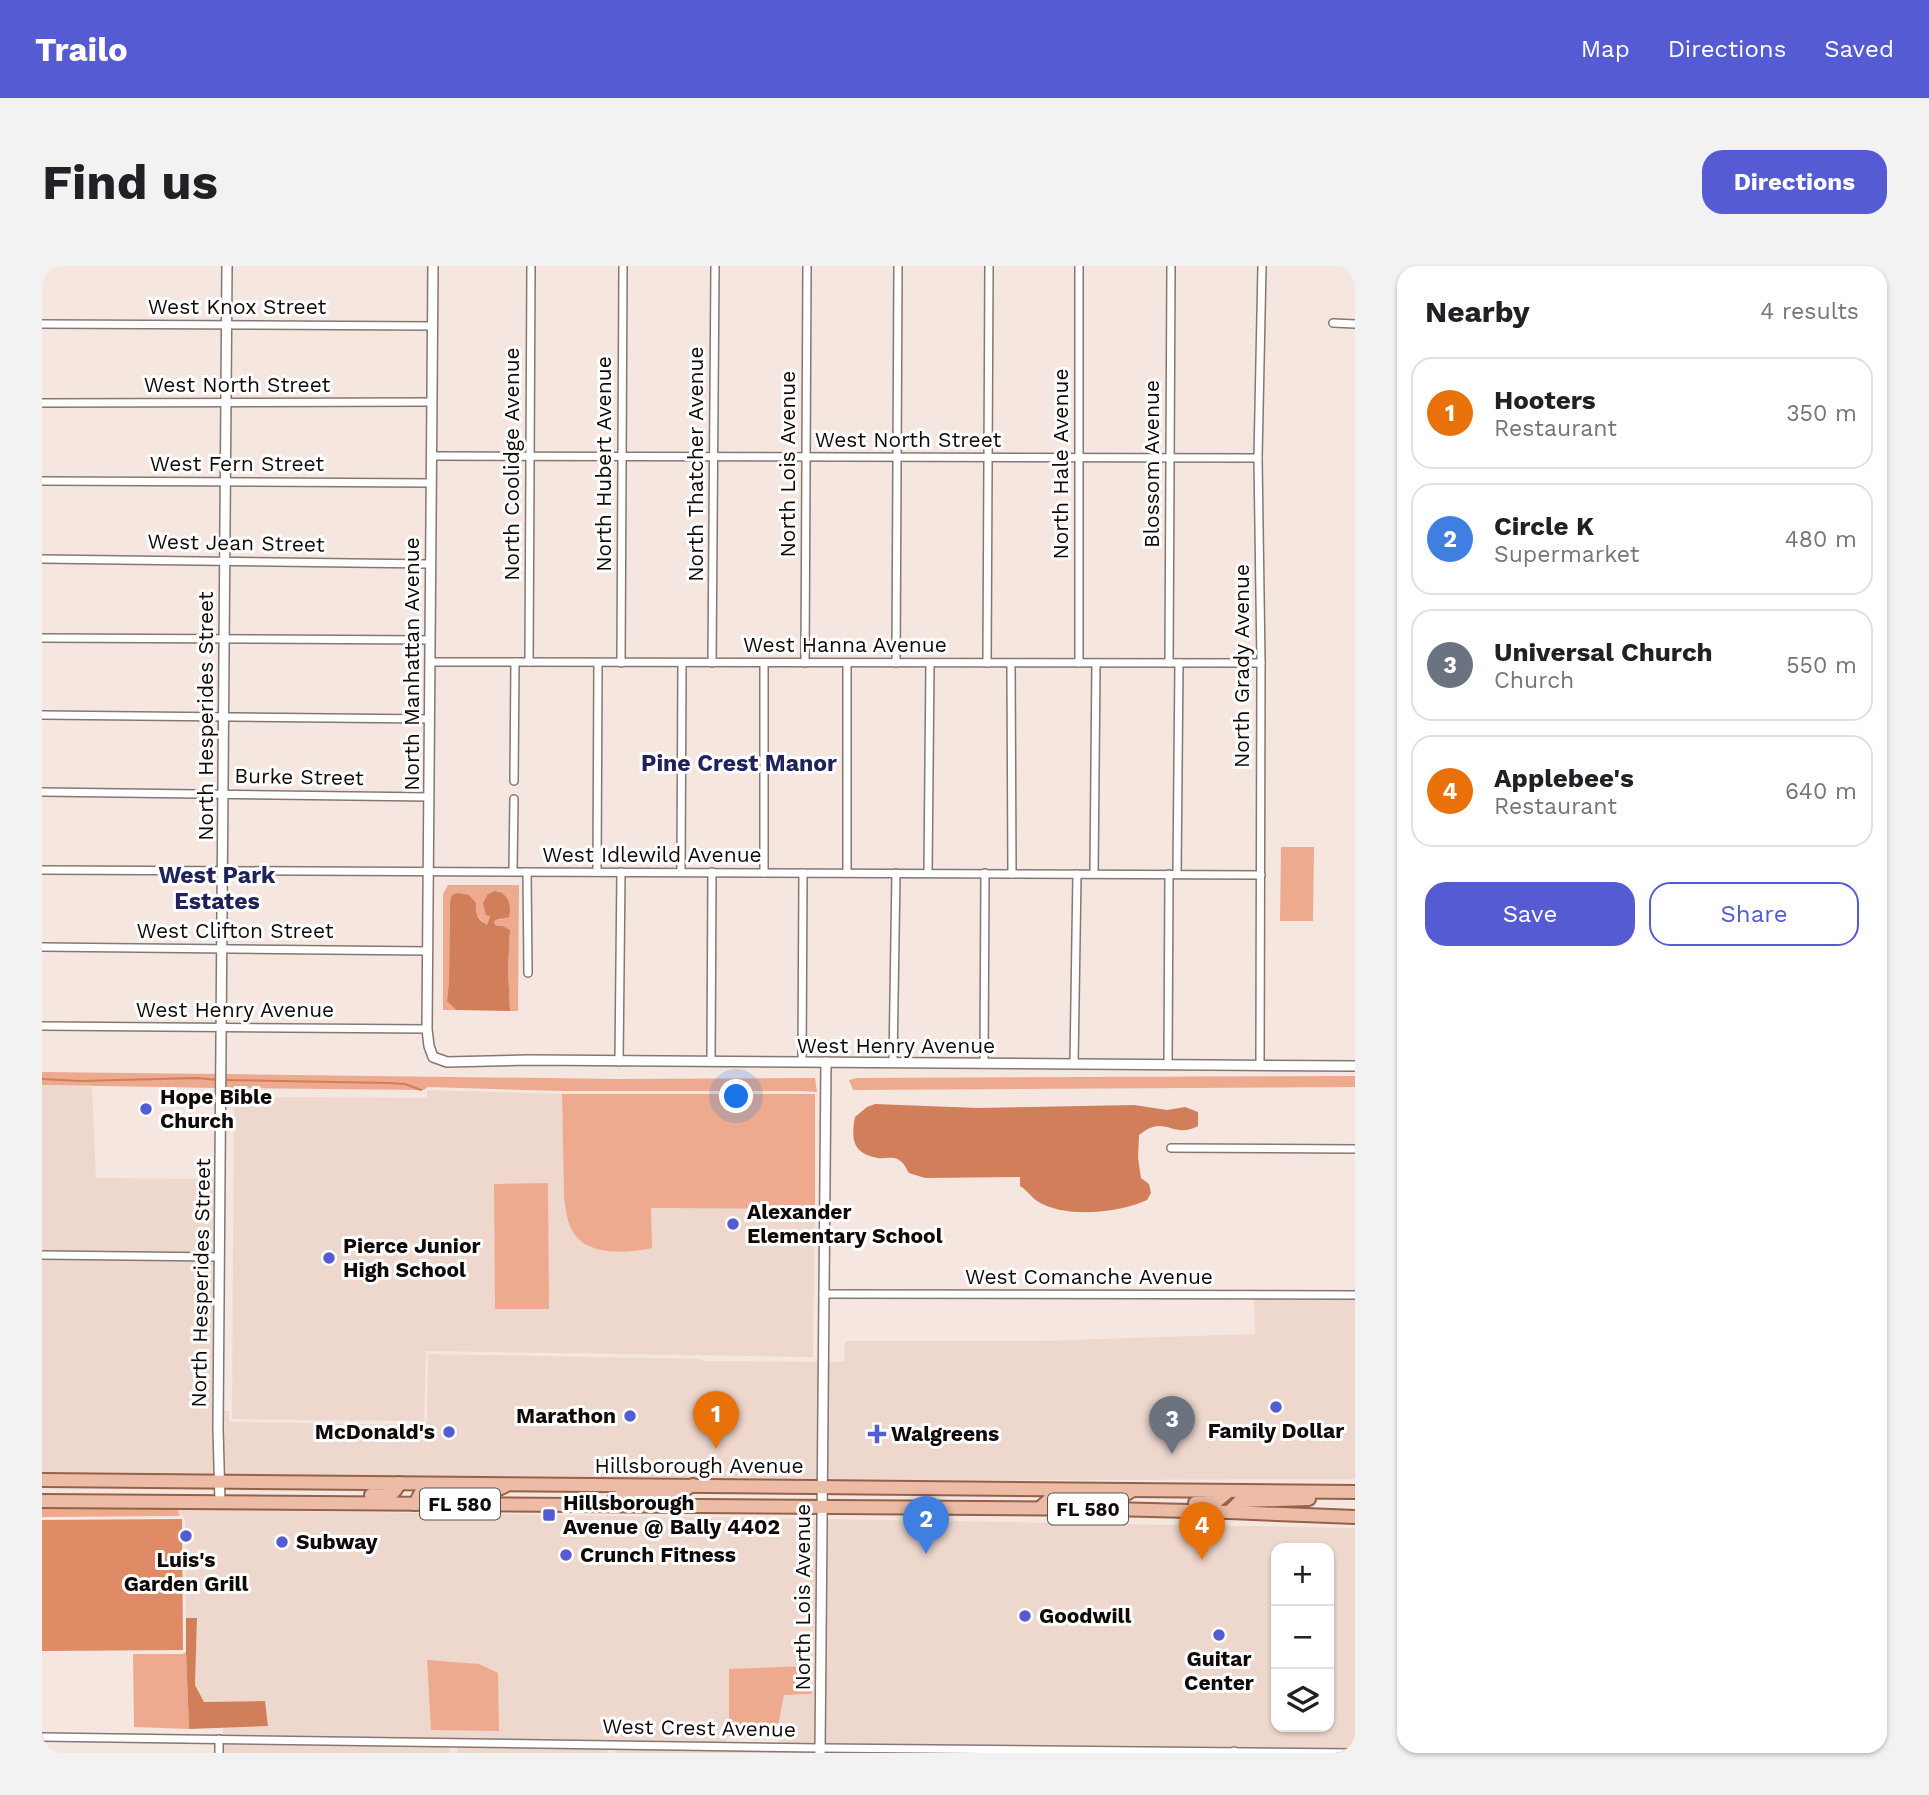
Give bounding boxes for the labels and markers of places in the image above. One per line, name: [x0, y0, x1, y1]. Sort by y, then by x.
place label: Hope Bible Church: [160, 1084, 272, 1133]
marker: Hope Bible Church: [138, 1101, 154, 1117]
place label: Alexander Elementary School: [747, 1199, 943, 1248]
marker: Alexander Elementary School: [725, 1216, 741, 1232]
place label: Pierce Junior High School: [343, 1233, 481, 1282]
marker: Pierce Junior High School: [321, 1250, 337, 1266]
pin: 1: [693, 1391, 739, 1449]
pin: 3: [1149, 1396, 1195, 1454]
marker: Family Dollar: [1268, 1399, 1284, 1415]
place label: Marathon: [516, 1403, 616, 1428]
marker: Marathon: [622, 1408, 638, 1424]
place label: Family Dollar: [1208, 1418, 1344, 1443]
place label: McDonald's: [315, 1419, 435, 1444]
place label: Walgreens: [891, 1421, 999, 1446]
marker: McDonald's: [441, 1424, 457, 1440]
marker: Walgreens: [869, 1426, 885, 1442]
place label: Hillsborough Avenue @ Bally 4402: [563, 1490, 780, 1539]
pin: 2: [903, 1496, 949, 1554]
pin: 4: [1179, 1502, 1225, 1560]
marker: Hillsborough Avenue @ Bally 4402: [541, 1507, 557, 1523]
marker: Luis's Garden Grill: [178, 1528, 194, 1544]
place label: Subway: [296, 1529, 378, 1554]
marker: Subway: [274, 1534, 290, 1550]
place label: Crunch Fitness: [580, 1542, 736, 1567]
place label: Luis's Garden Grill: [124, 1547, 248, 1596]
marker: Crunch Fitness: [558, 1547, 574, 1563]
place label: Goodwill: [1039, 1603, 1131, 1628]
marker: Goodwill: [1017, 1608, 1033, 1624]
marker: Guitar Center: [1211, 1627, 1227, 1643]
place label: Guitar Center: [1184, 1646, 1254, 1695]

